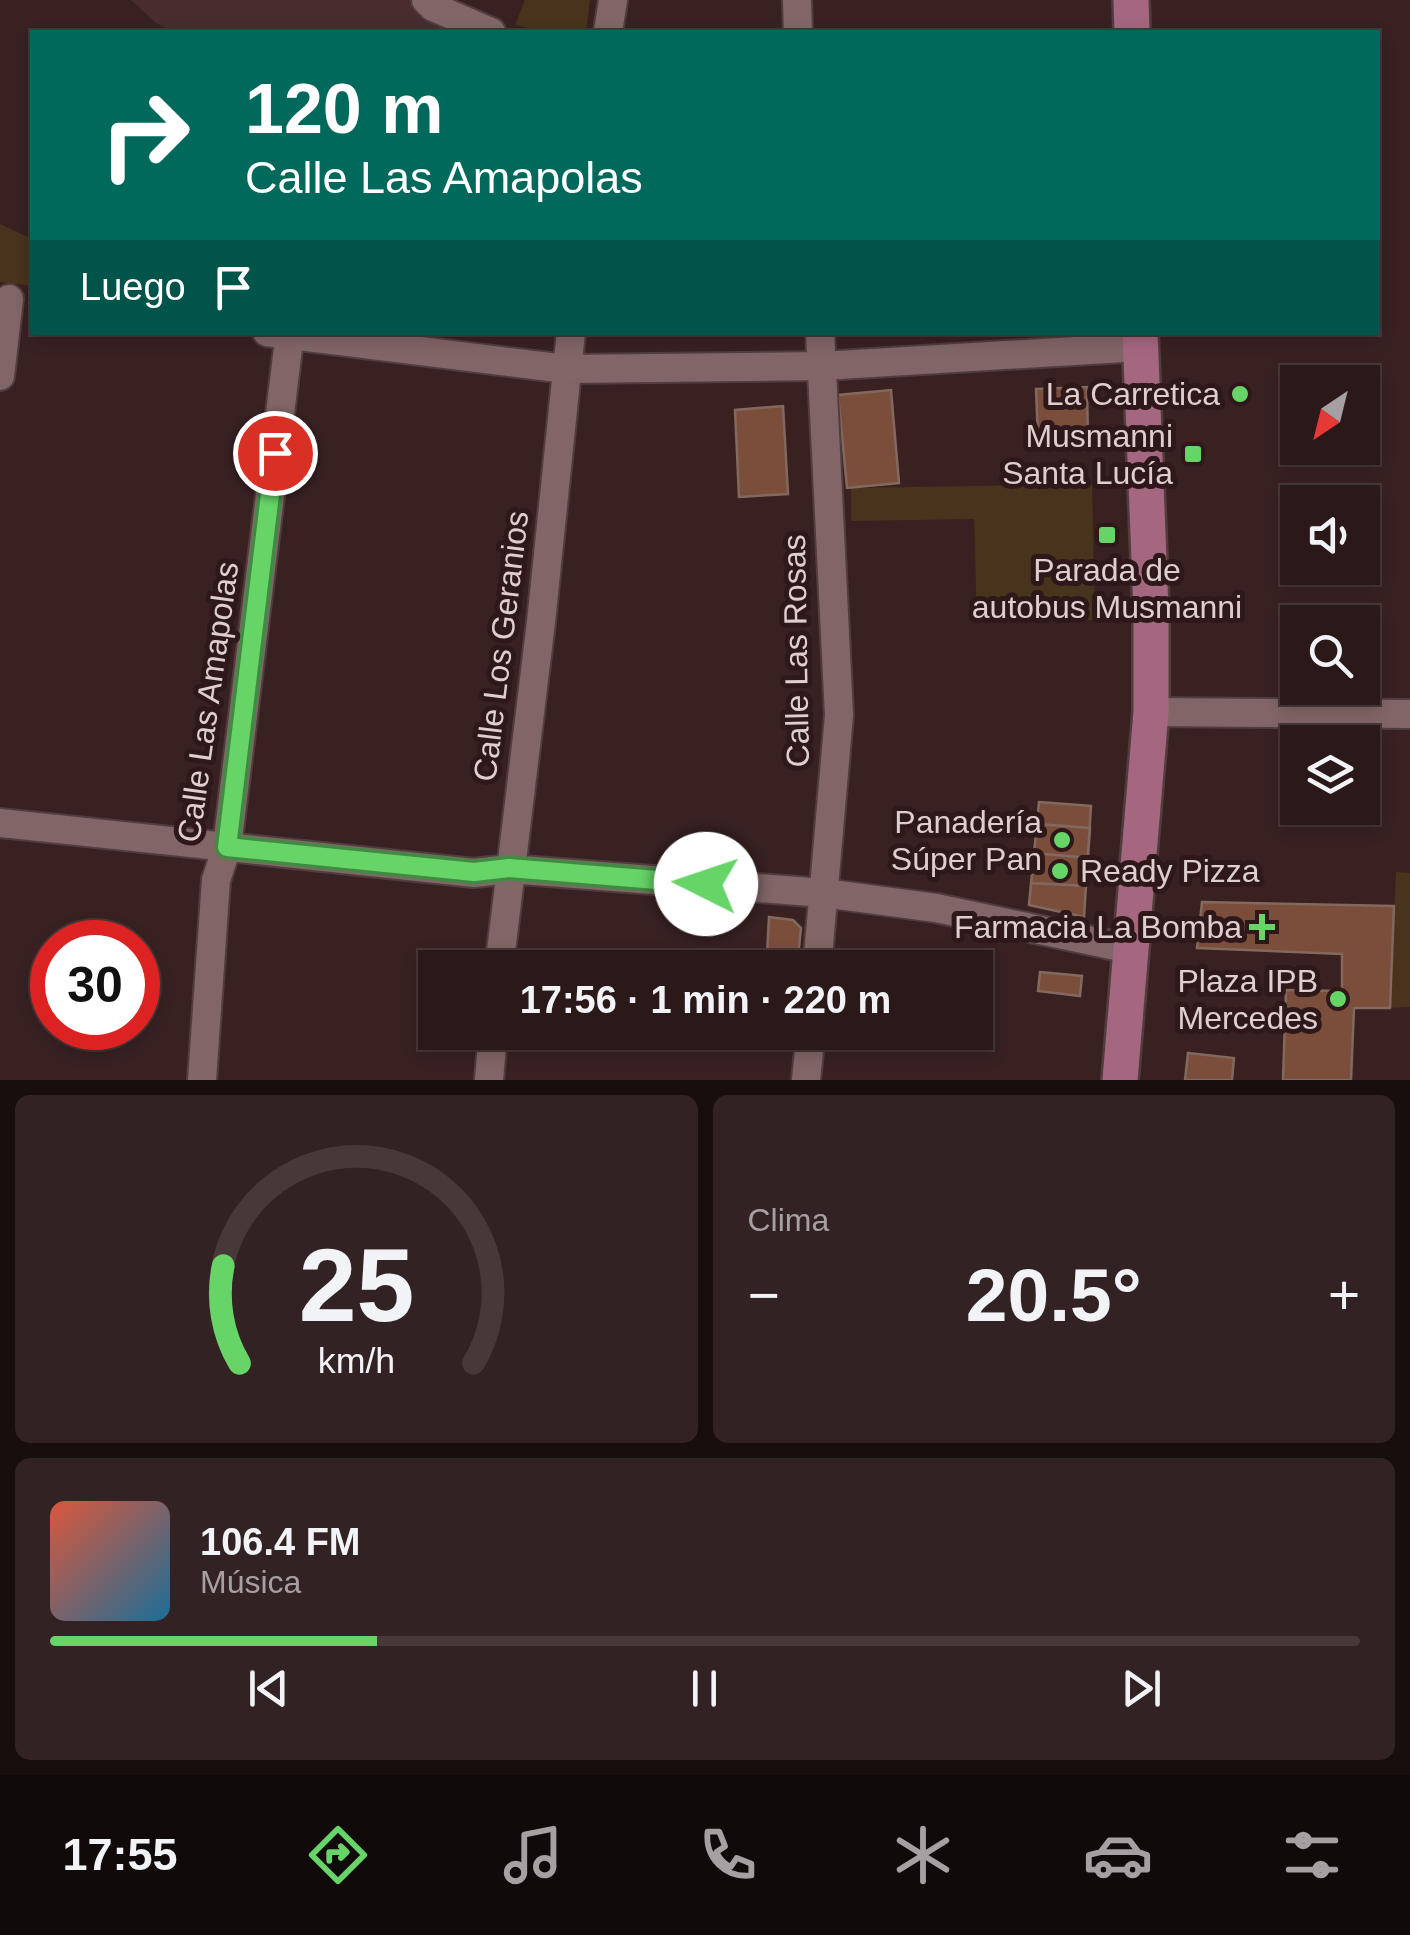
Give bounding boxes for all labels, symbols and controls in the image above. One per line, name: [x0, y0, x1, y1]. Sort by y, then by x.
icon: right: [80, 70, 210, 200]
text: 120 m: [245, 70, 443, 148]
text: Calle Las Amapolas: [245, 152, 643, 203]
icon: arrive: [206, 260, 261, 315]
text: Luego: [80, 266, 186, 308]
north arrow: [1280, 365, 1380, 465]
map controls: [1280, 365, 1380, 825]
place label: La Carretica: [1046, 376, 1220, 412]
marker: La Carretica: [1229, 383, 1251, 405]
pin: [233, 411, 318, 496]
place label: Musmanni Santa Lucía: [1002, 418, 1173, 491]
icon: arrive: [248, 426, 303, 481]
marker: Musmanni Santa Lucía: [1182, 443, 1204, 465]
button: sound: [1280, 485, 1380, 585]
street label: Calle Los Geranios: [467, 509, 535, 783]
marker: Parada de autobus Musmanni: [1096, 524, 1118, 546]
street label: Calle Las Rosas: [776, 534, 816, 768]
place label: Parada de autobus Musmanni: [972, 552, 1242, 625]
street label: Calle Las Amapolas: [170, 559, 246, 845]
button: search: [1280, 605, 1380, 705]
button: layers: [1280, 725, 1380, 825]
place label: Panadería Súper Pan: [891, 804, 1042, 877]
marker: Panadería Súper Pan: [1051, 829, 1073, 851]
position arrow: [654, 832, 758, 936]
place label: Ready Pizza: [1080, 853, 1260, 889]
marker: Ready Pizza: [1049, 860, 1071, 882]
place label: Farmacia La Bomba: [954, 909, 1242, 945]
marker: Farmacia La Bomba: [1251, 916, 1273, 938]
speed limit sign: 30: [30, 920, 160, 1050]
place label: Plaza IPB Mercedes: [1177, 963, 1318, 1036]
text: 17:56 · 1 min · 220 m: [520, 979, 891, 1021]
marker: Plaza IPB Mercedes: [1327, 988, 1349, 1010]
text: Clima: [748, 1202, 829, 1238]
text: 25: [298, 1227, 414, 1343]
text: 20.5°: [966, 1253, 1142, 1337]
text: −: [748, 1264, 780, 1326]
text: +: [1328, 1264, 1360, 1326]
text: km/h: [318, 1341, 395, 1381]
text: 106.4 FM: [200, 1521, 361, 1563]
text: Música: [200, 1564, 301, 1600]
icon: previous: [241, 1661, 296, 1716]
icon: pause: [677, 1661, 732, 1716]
icon: next: [1114, 1661, 1169, 1716]
icon: directions: [303, 1820, 373, 1890]
icon: music: [498, 1820, 568, 1890]
icon: phone: [693, 1820, 763, 1890]
icon: climate: [888, 1820, 958, 1890]
icon: car: [1083, 1820, 1153, 1890]
icon: filters: [1277, 1820, 1347, 1890]
text: 17:55: [62, 1829, 178, 1880]

